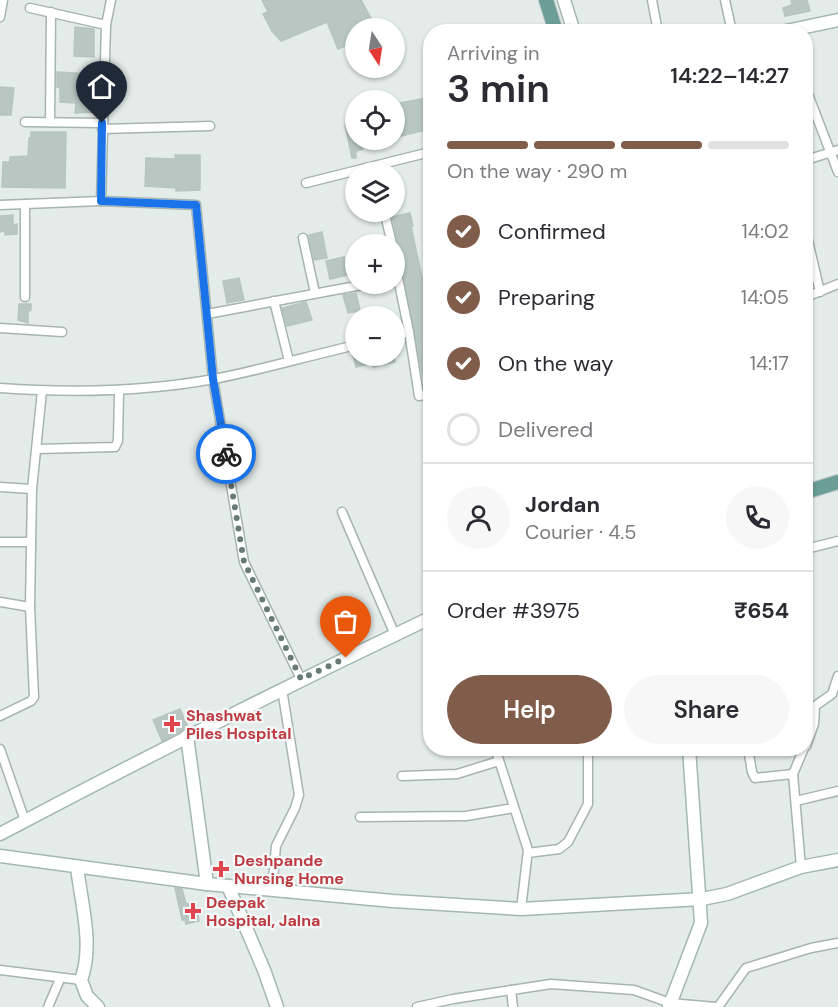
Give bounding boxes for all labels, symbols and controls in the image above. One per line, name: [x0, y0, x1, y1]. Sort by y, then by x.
north arrow: [345, 18, 405, 78]
map controls: [345, 18, 405, 366]
text: Arriving in: [447, 40, 539, 66]
pin: [76, 61, 127, 123]
text: 14:22–14:27: [670, 61, 789, 90]
text: 3 min: [447, 63, 550, 114]
icon: home: [85, 70, 118, 103]
button: locate: [345, 90, 405, 150]
text: On the way · 290 m: [447, 158, 627, 184]
button: layers: [345, 162, 405, 222]
icon: check: [447, 215, 480, 248]
text: Confirmed: [498, 217, 606, 246]
text: 14:02: [742, 218, 789, 244]
button: +: [345, 234, 405, 294]
icon: check: [447, 281, 480, 314]
text: Preparing: [498, 283, 595, 312]
text: 14:05: [741, 284, 789, 310]
button: −: [345, 306, 405, 366]
icon: check: [447, 347, 480, 380]
text: On the way: [498, 349, 613, 378]
text: 14:17: [750, 350, 789, 376]
text: Delivered: [498, 415, 593, 444]
courier: [196, 424, 256, 484]
icon: bike: [210, 438, 243, 471]
button: person: [447, 486, 510, 549]
button: phone: [726, 486, 789, 549]
text: Jordan: [525, 490, 600, 519]
text: Courier · 4.5: [525, 519, 637, 545]
pin: [320, 596, 371, 658]
text: Order #3975: [447, 596, 580, 625]
text: ₹654: [734, 596, 789, 625]
icon: bag: [329, 605, 362, 638]
button: Help: [447, 675, 612, 744]
button: Share: [624, 675, 789, 744]
place label: Shashwat Piles Hospital: [186, 705, 292, 744]
marker: Shashwat Piles Hospital: [163, 715, 181, 733]
place label: Deshpande Nursing Home: [234, 850, 344, 889]
marker: Deshpande Nursing Home: [212, 860, 230, 878]
place label: Deepak Hospital, Jalna: [206, 892, 320, 931]
marker: Deepak Hospital, Jalna: [184, 902, 202, 920]

